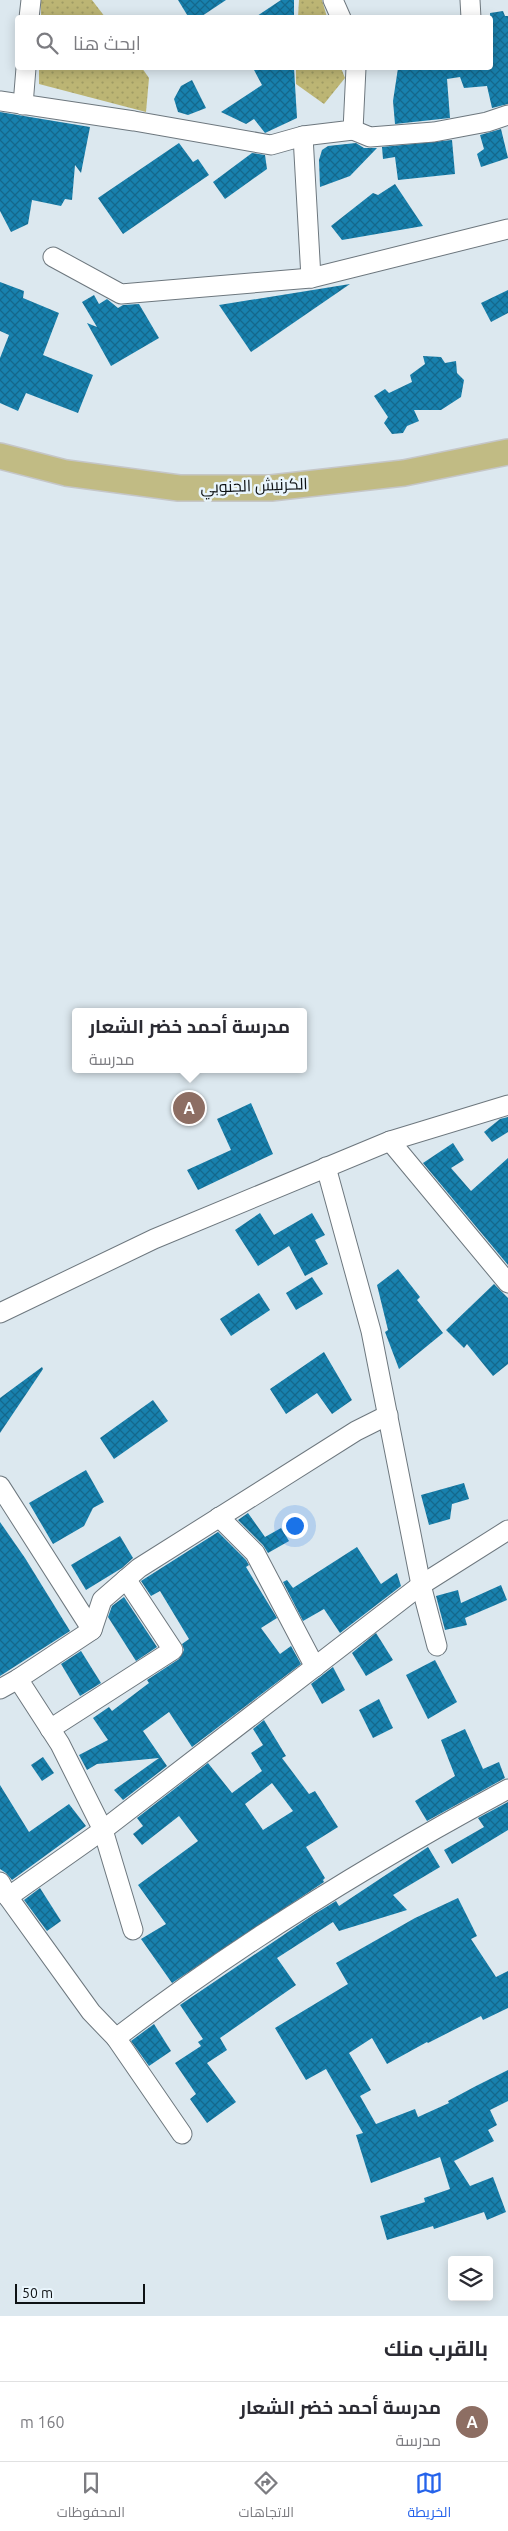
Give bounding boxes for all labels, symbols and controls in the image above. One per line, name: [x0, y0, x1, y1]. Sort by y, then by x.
search box: [15, 15, 493, 70]
icon: search: [33, 29, 61, 57]
text: ابحث هنا: [73, 32, 141, 54]
street label: الكرنيش الجنوبي: [200, 474, 308, 501]
popup: [72, 1008, 307, 1073]
text: مدرسة أحمد خضر الشعار: [89, 1015, 290, 1037]
text: مدرسة: [89, 1050, 134, 1068]
pin: A: [173, 1089, 205, 1127]
your location: [282, 1513, 308, 1539]
map controls: [448, 2256, 493, 2301]
button: layers: [448, 2256, 493, 2301]
scale bar: [15, 2281, 145, 2304]
text: 50 m: [22, 2285, 53, 2301]
text: بالقرب منك: [384, 2336, 488, 2360]
text: مدرسة أحمد خضر الشعار: [240, 2396, 441, 2418]
text: 160 m: [20, 2413, 65, 2431]
text: A: [466, 2413, 478, 2431]
text: مدرسة: [395, 2431, 441, 2449]
tab: المحفوظات: [57, 2469, 125, 2525]
tab: الاتجاهات: [239, 2469, 294, 2525]
tab: الخريطة: [408, 2469, 451, 2525]

